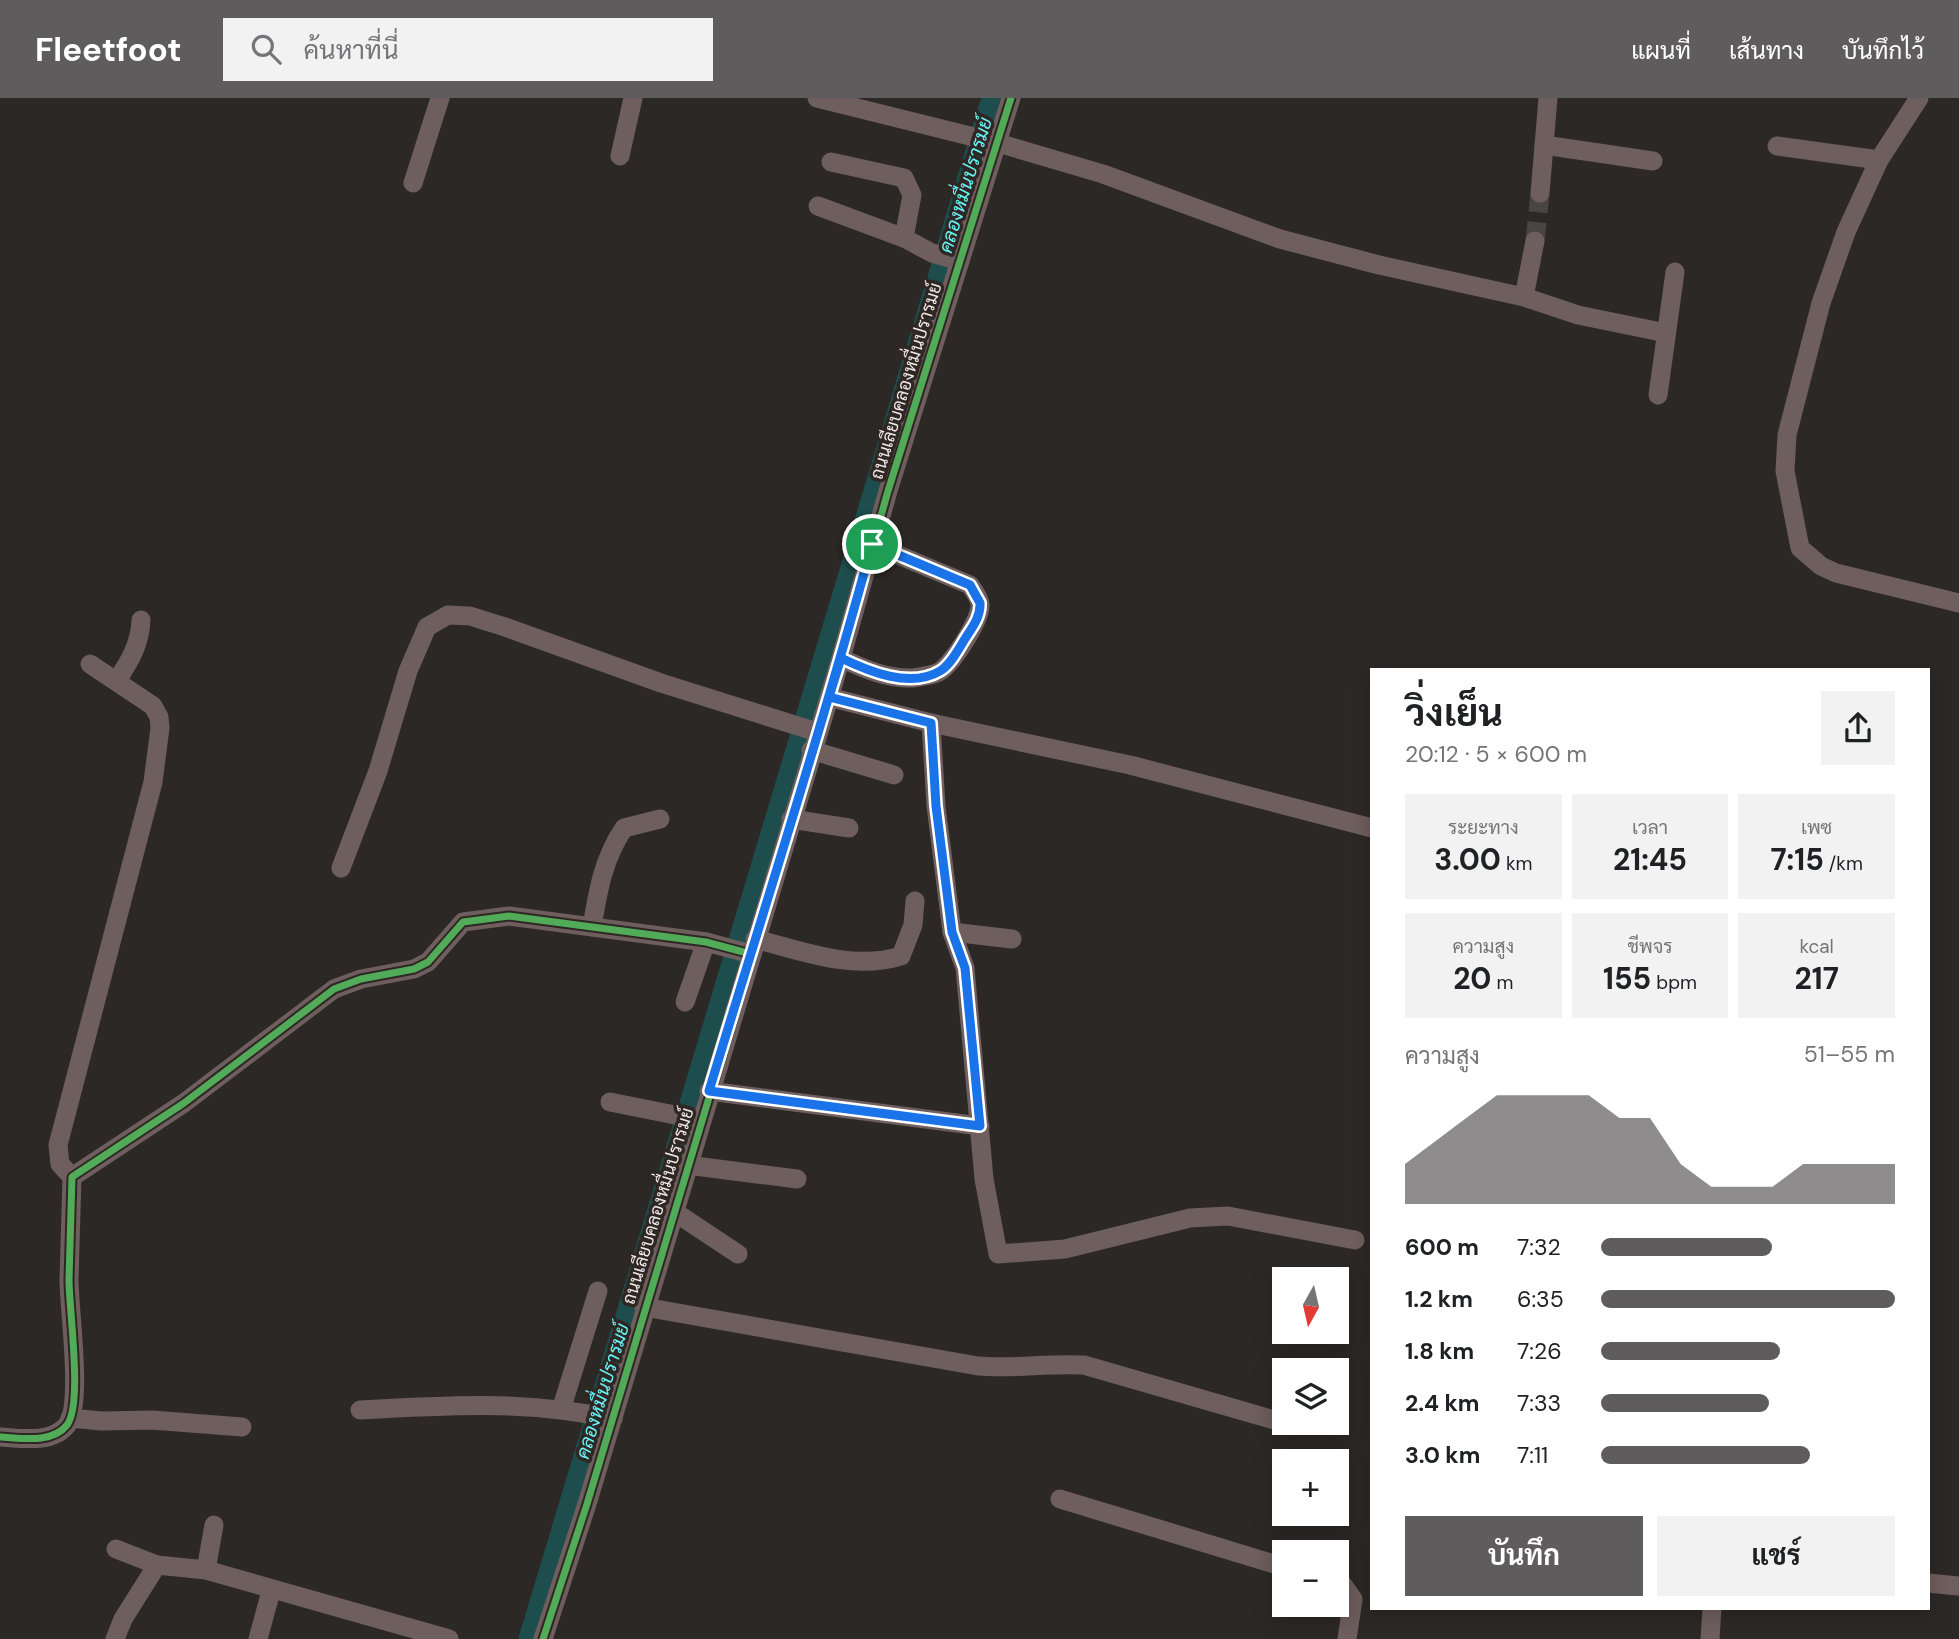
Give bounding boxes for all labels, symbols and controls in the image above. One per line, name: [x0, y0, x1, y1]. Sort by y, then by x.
search box: [223, 18, 713, 81]
text: Fleetfoot: [35, 28, 181, 71]
icon: search: [247, 30, 285, 68]
text: ค้นหาที่นี่: [303, 33, 398, 67]
text: แผนที่: [1631, 35, 1691, 66]
text: เส้นทาง: [1729, 35, 1804, 66]
text: บันทึกไว้: [1842, 35, 1924, 66]
water label: คลองหมื่นปรารมย์: [928, 110, 999, 256]
street label: ถนนเลียบคลองหมื่นปรารมย์: [861, 278, 947, 482]
pin: [842, 514, 902, 574]
icon: arrive: [853, 525, 891, 563]
text: วิ่งเย็น: [1405, 688, 1503, 738]
button: share: [1821, 691, 1895, 765]
text: 20:12 · 5 × 600 m: [1405, 739, 1587, 769]
text: ระยะทาง: [1448, 815, 1519, 840]
text: เวลา: [1632, 815, 1668, 840]
text: เพซ: [1801, 815, 1832, 840]
text: 3.00: [1434, 840, 1501, 879]
text: 21:45: [1613, 840, 1687, 879]
text: 7:15: [1771, 840, 1824, 879]
text: km: [1501, 851, 1532, 876]
text: /km: [1824, 851, 1863, 876]
text: ความสูง: [1452, 934, 1514, 959]
text: ชีพจร: [1628, 934, 1672, 959]
text: kcal: [1799, 934, 1834, 959]
text: 20: [1453, 959, 1491, 998]
text: 155: [1603, 959, 1651, 998]
text: 217: [1794, 959, 1839, 998]
text: m: [1491, 970, 1513, 995]
text: bpm: [1651, 970, 1697, 995]
text: 51–55 m: [1804, 1039, 1895, 1069]
text: ความสูง: [1405, 1041, 1480, 1071]
street label: ถนนเลียบคลองหมื่นปรารมย์: [613, 1103, 699, 1307]
text: 600 m: [1405, 1232, 1479, 1262]
text: 7:32: [1517, 1232, 1561, 1262]
north arrow: [1272, 1267, 1349, 1344]
map controls: [1272, 1267, 1349, 1617]
text: 1.2 km: [1405, 1284, 1473, 1314]
text: 6:35: [1517, 1284, 1564, 1314]
water label: คลองหมื่นปรารมย์: [565, 1316, 636, 1462]
text: 1.8 km: [1405, 1336, 1474, 1366]
text: 7:26: [1517, 1336, 1562, 1366]
button: layers: [1272, 1358, 1349, 1435]
text: 2.4 km: [1405, 1388, 1479, 1418]
text: 7:33: [1517, 1388, 1561, 1418]
text: 3.0 km: [1405, 1440, 1480, 1470]
text: 7:11: [1517, 1440, 1548, 1470]
button: +: [1272, 1449, 1349, 1526]
button: บันทึก: [1405, 1516, 1643, 1596]
button: แชร์: [1657, 1516, 1895, 1596]
button: −: [1272, 1540, 1349, 1617]

